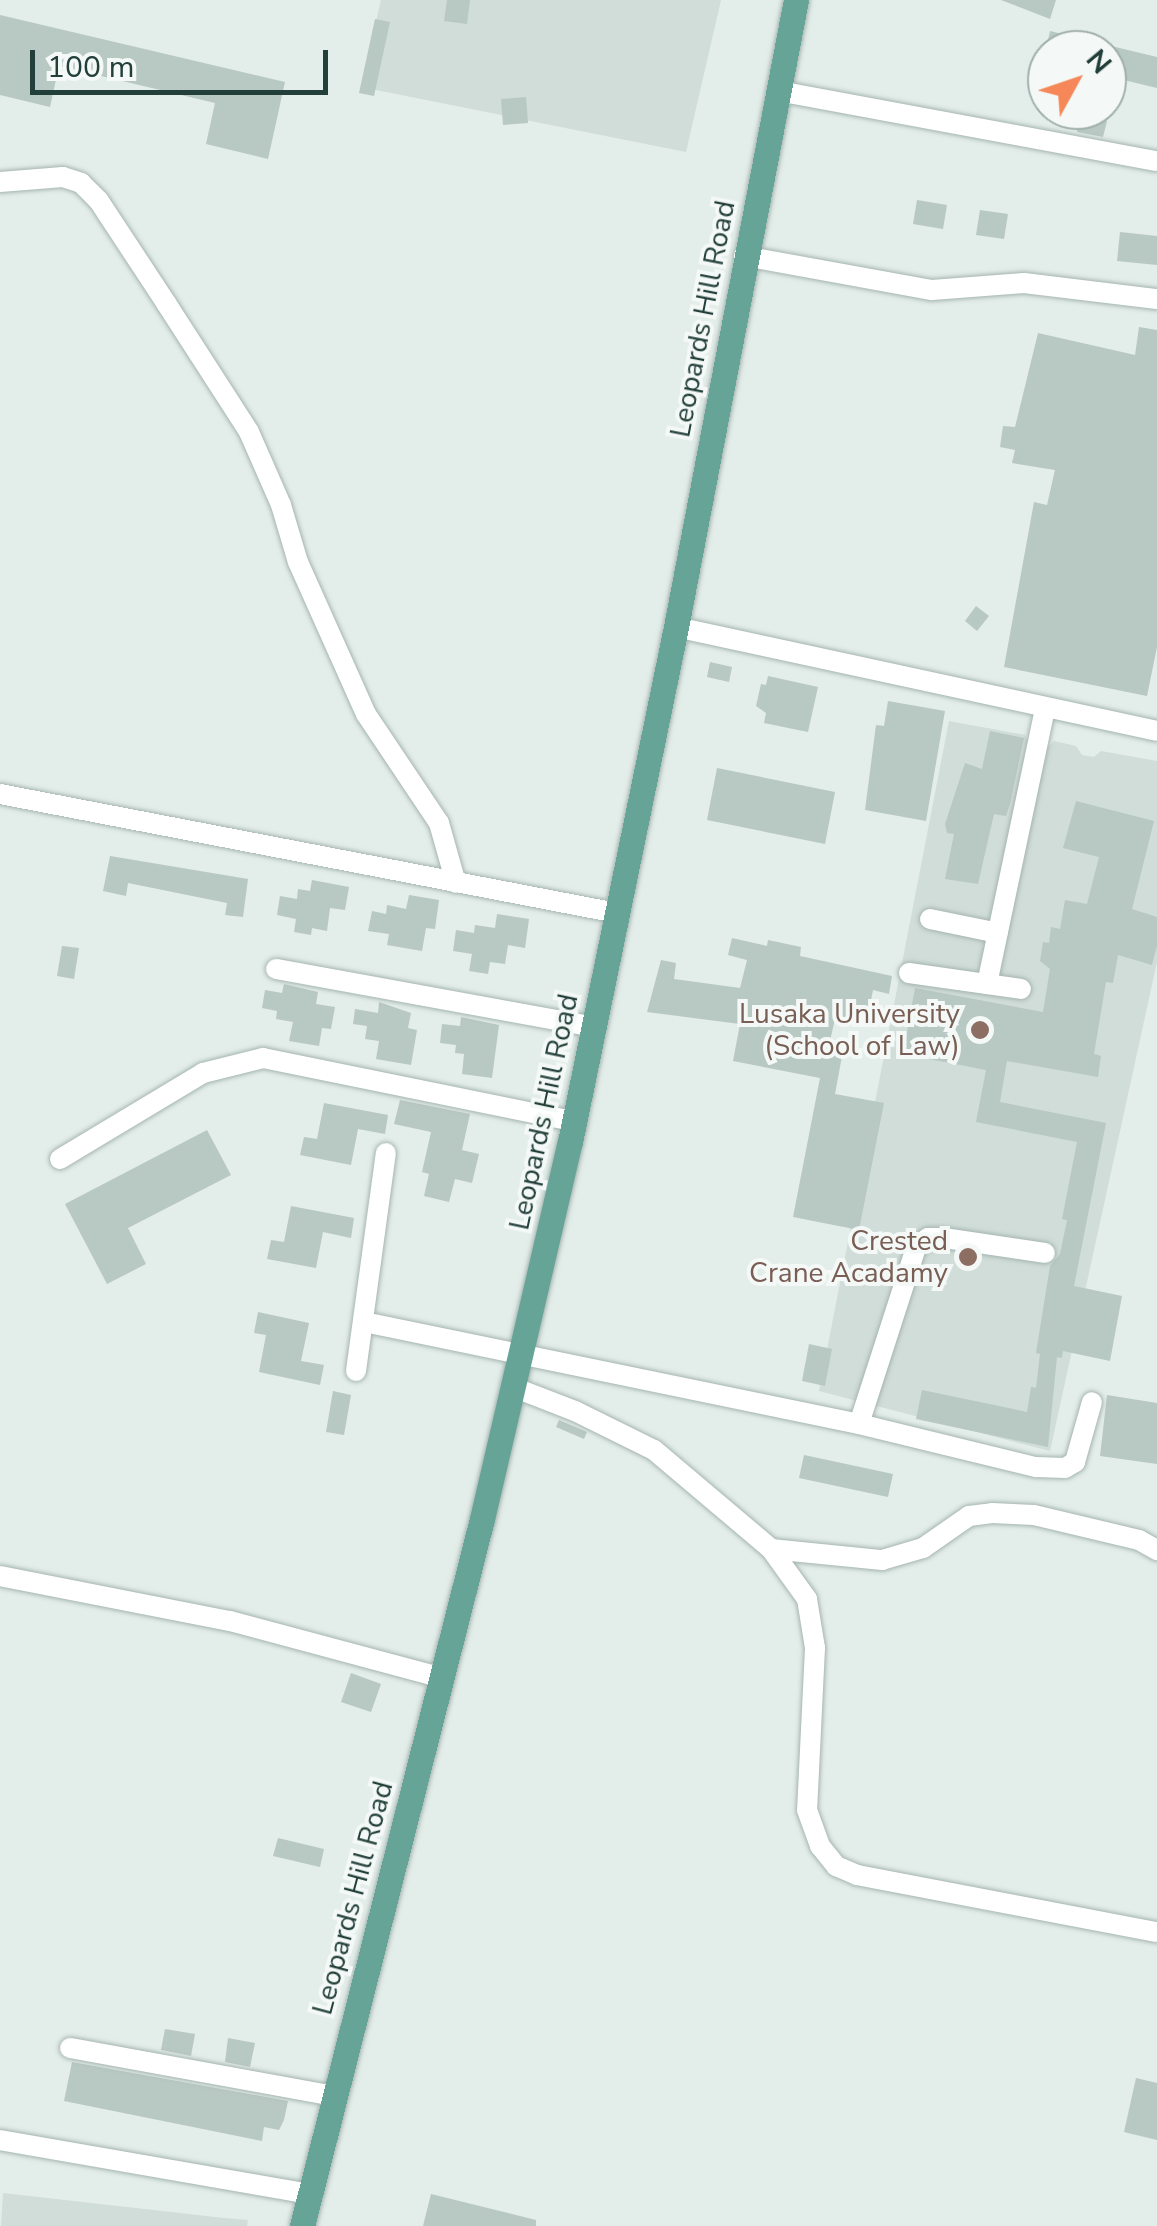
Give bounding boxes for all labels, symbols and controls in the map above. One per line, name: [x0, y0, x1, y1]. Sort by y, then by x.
scale bar: [35, 30, 332, 92]
north arrow: [1027, 30, 1127, 130]
text: N: [1077, 42, 1120, 82]
text: 100 m: [47, 47, 134, 88]
street label: Leopards Hill Road: [664, 198, 742, 440]
street label: Leopards Hill Road: [503, 991, 585, 1233]
place label: Lusaka University (School of Law): [739, 997, 960, 1063]
marker: Lusaka University (School of Law): [969, 1019, 991, 1041]
place label: Crested Crane Acadamy: [749, 1224, 948, 1290]
marker: Crested Crane Acadamy: [957, 1246, 979, 1268]
street label: Leopards Hill Road: [306, 1778, 400, 2018]

